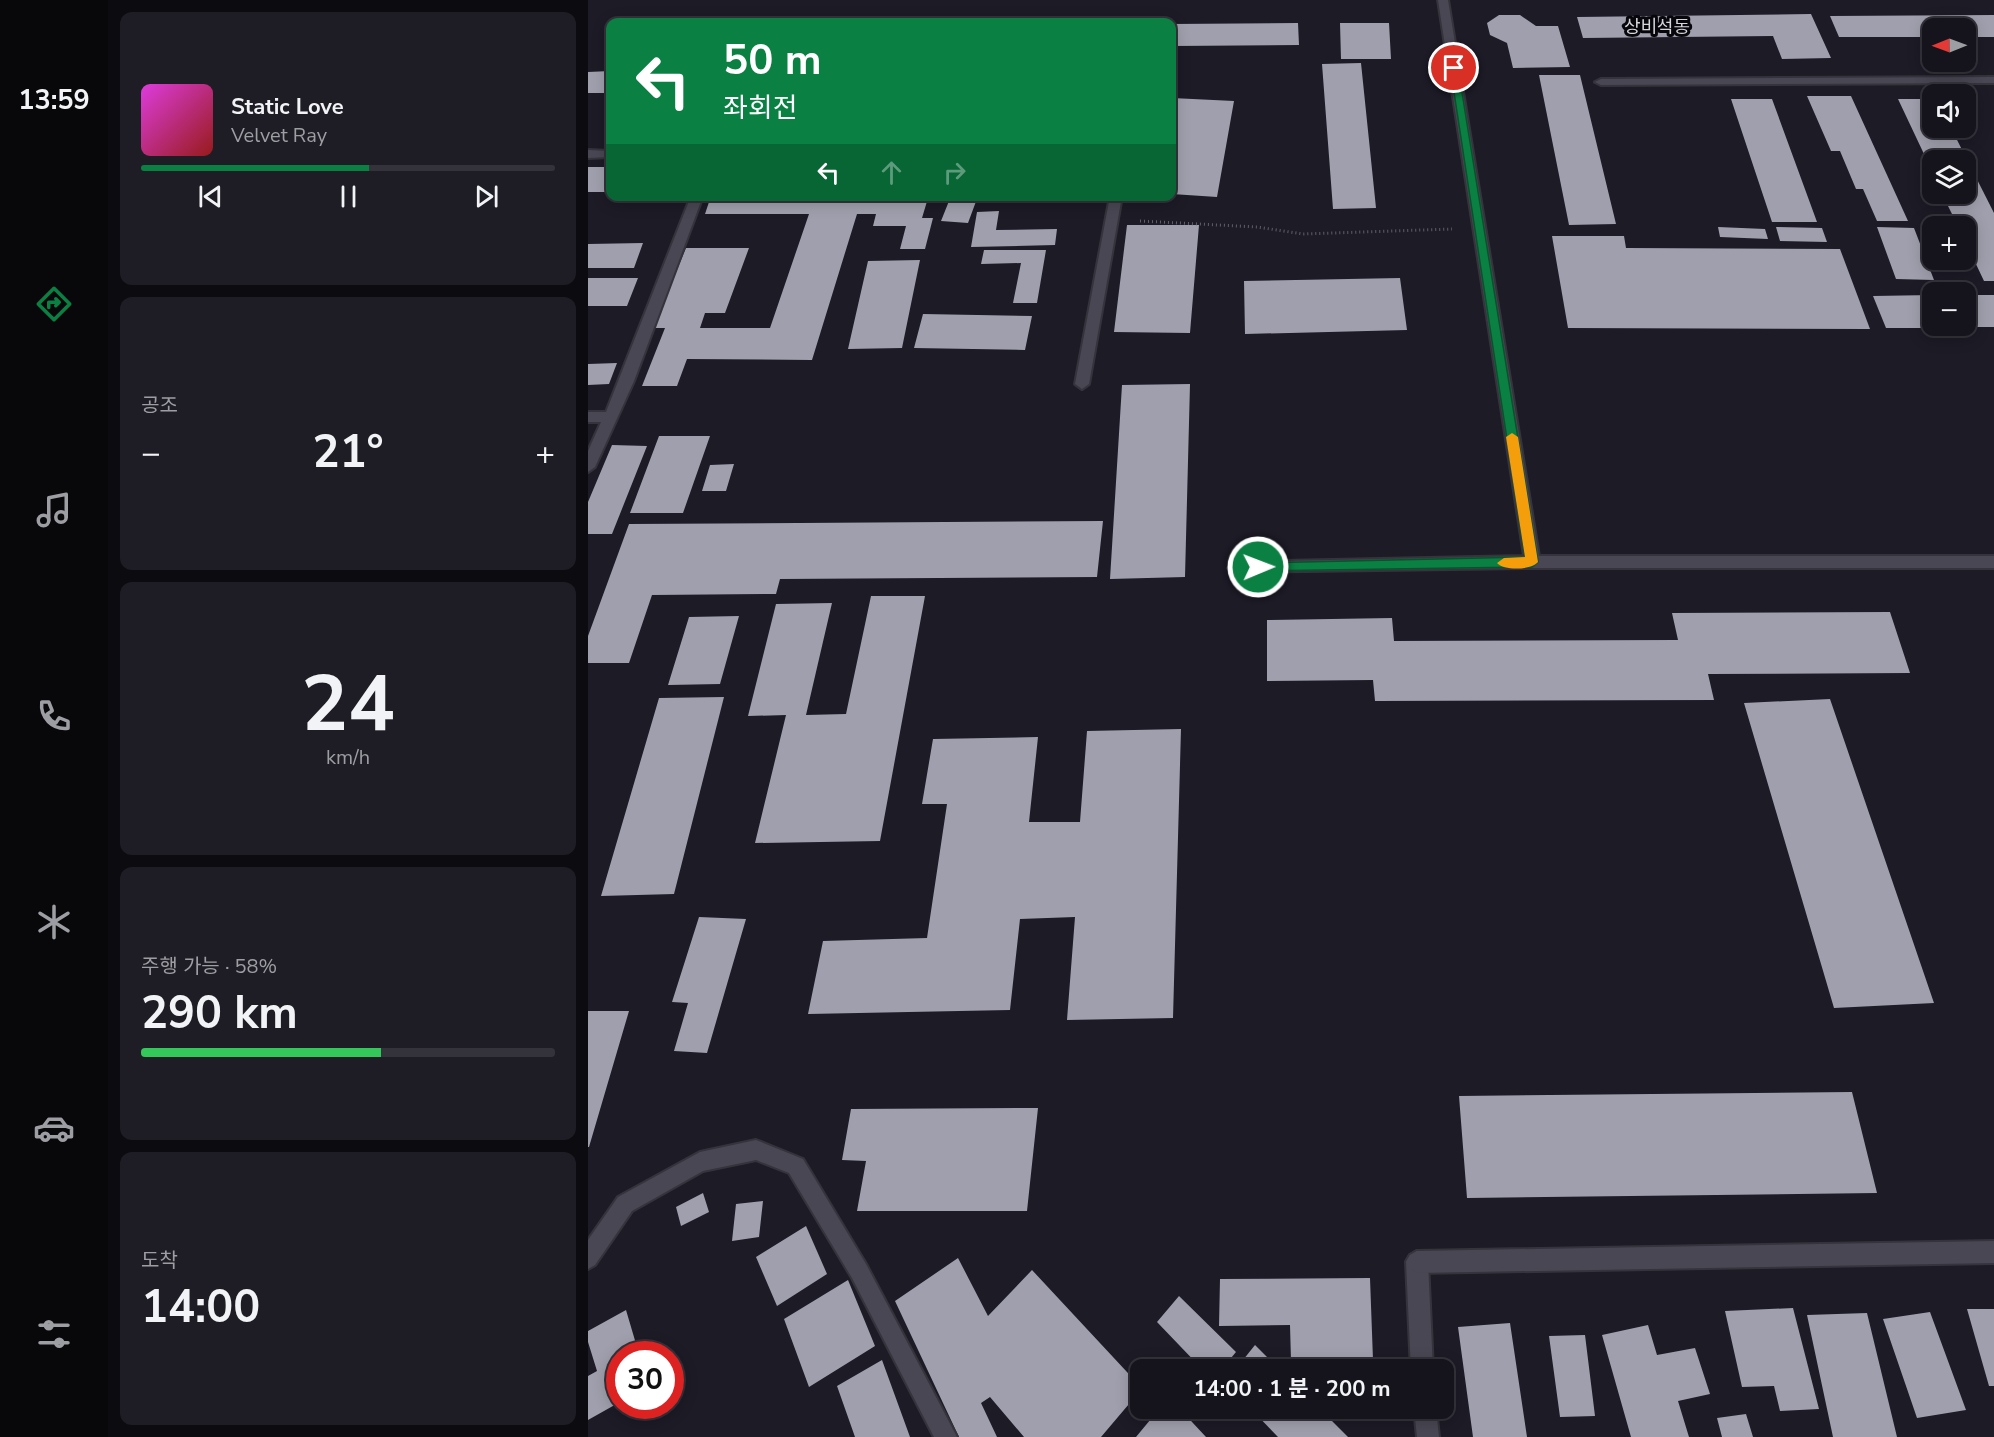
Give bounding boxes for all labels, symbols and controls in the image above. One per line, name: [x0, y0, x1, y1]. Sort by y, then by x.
district label: 상비석동: [1624, 15, 1690, 39]
north arrow: [1922, 18, 1976, 72]
map controls: [1922, 18, 1976, 336]
text: 50 m: [723, 32, 822, 89]
icon: left: [624, 42, 702, 120]
pin: [1428, 42, 1479, 93]
icon: arrive: [1437, 51, 1470, 84]
text: 13:59: [18, 82, 90, 119]
button: sound: [1922, 84, 1976, 138]
text: 좌회전: [723, 90, 798, 127]
text: Static Love: [231, 92, 344, 122]
text: Velvet Ray: [231, 122, 327, 149]
button: layers: [1922, 150, 1976, 204]
icon: left: [812, 156, 845, 189]
icon: ahead: [875, 156, 908, 189]
icon: right: [938, 156, 971, 189]
icon: previous: [194, 180, 227, 213]
icon: pause: [332, 180, 365, 213]
icon: next: [470, 180, 503, 213]
button: +: [1922, 216, 1976, 270]
button: −: [1922, 282, 1976, 336]
icon: directions: [33, 283, 75, 325]
text: 공조: [141, 392, 178, 419]
text: 21°: [312, 422, 384, 483]
text: −: [141, 431, 161, 476]
text: +: [535, 431, 555, 476]
icon: music: [33, 489, 75, 531]
position arrow: [1226, 535, 1290, 599]
text: 24: [301, 651, 395, 758]
icon: phone: [33, 695, 75, 737]
text: km/h: [326, 744, 370, 771]
icon: climate: [33, 901, 75, 943]
text: 주행 가능 · 58%: [141, 953, 277, 980]
text: 290 km: [141, 983, 298, 1044]
icon: car: [33, 1107, 75, 1149]
text: 도착: [141, 1247, 178, 1274]
text: 14:00: [141, 1277, 260, 1338]
icon: filters: [33, 1313, 75, 1355]
speed limit sign: 30: [606, 1341, 684, 1419]
text: 14:00 · 1 분 · 200 m: [1193, 1374, 1391, 1404]

